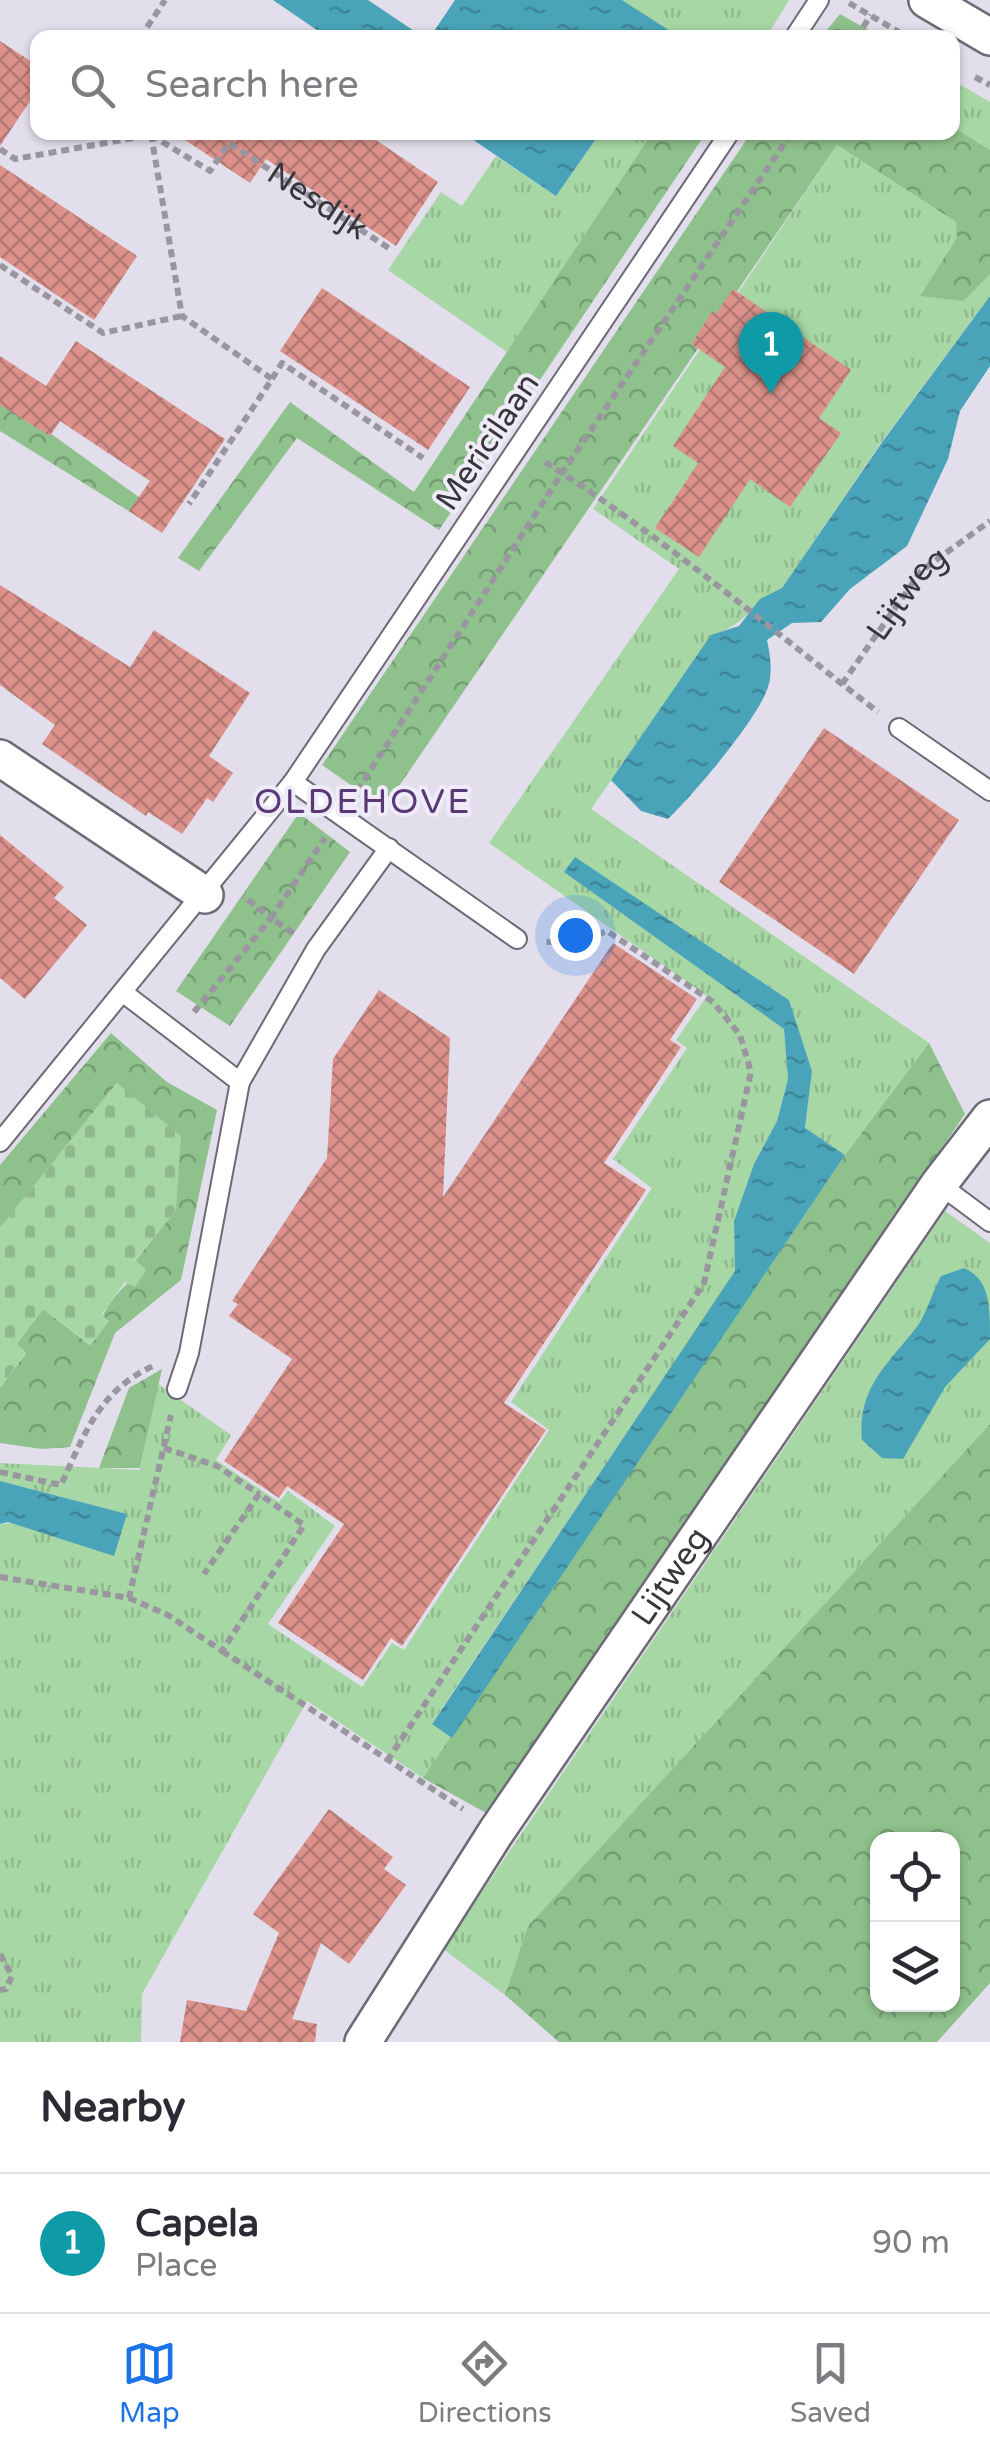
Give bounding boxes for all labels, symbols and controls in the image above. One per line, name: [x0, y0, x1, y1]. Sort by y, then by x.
search box: [30, 30, 960, 140]
icon: search: [65, 58, 120, 113]
text: Search here: [145, 62, 359, 108]
street label: Nesdijk: [260, 154, 375, 248]
pin: 1: [738, 312, 804, 394]
street label: Mericilaan: [428, 366, 548, 518]
street label: Lijtweg: [859, 539, 956, 648]
district label: OLDEHOVE: [254, 781, 472, 823]
your location: [550, 910, 601, 961]
street label: Lijtweg: [624, 1520, 717, 1633]
map controls: [870, 1832, 960, 2012]
button: locate: [870, 1832, 960, 1922]
button: layers: [870, 1922, 960, 2012]
text: Nearby: [40, 2082, 185, 2133]
text: Capela: [135, 2201, 259, 2247]
text: 1: [62, 2224, 83, 2262]
text: 90 m: [872, 2224, 950, 2262]
text: Place: [135, 2247, 217, 2285]
tab: Map: [119, 2336, 180, 2430]
tab: Directions: [418, 2336, 552, 2430]
tab: Saved: [790, 2336, 871, 2430]

